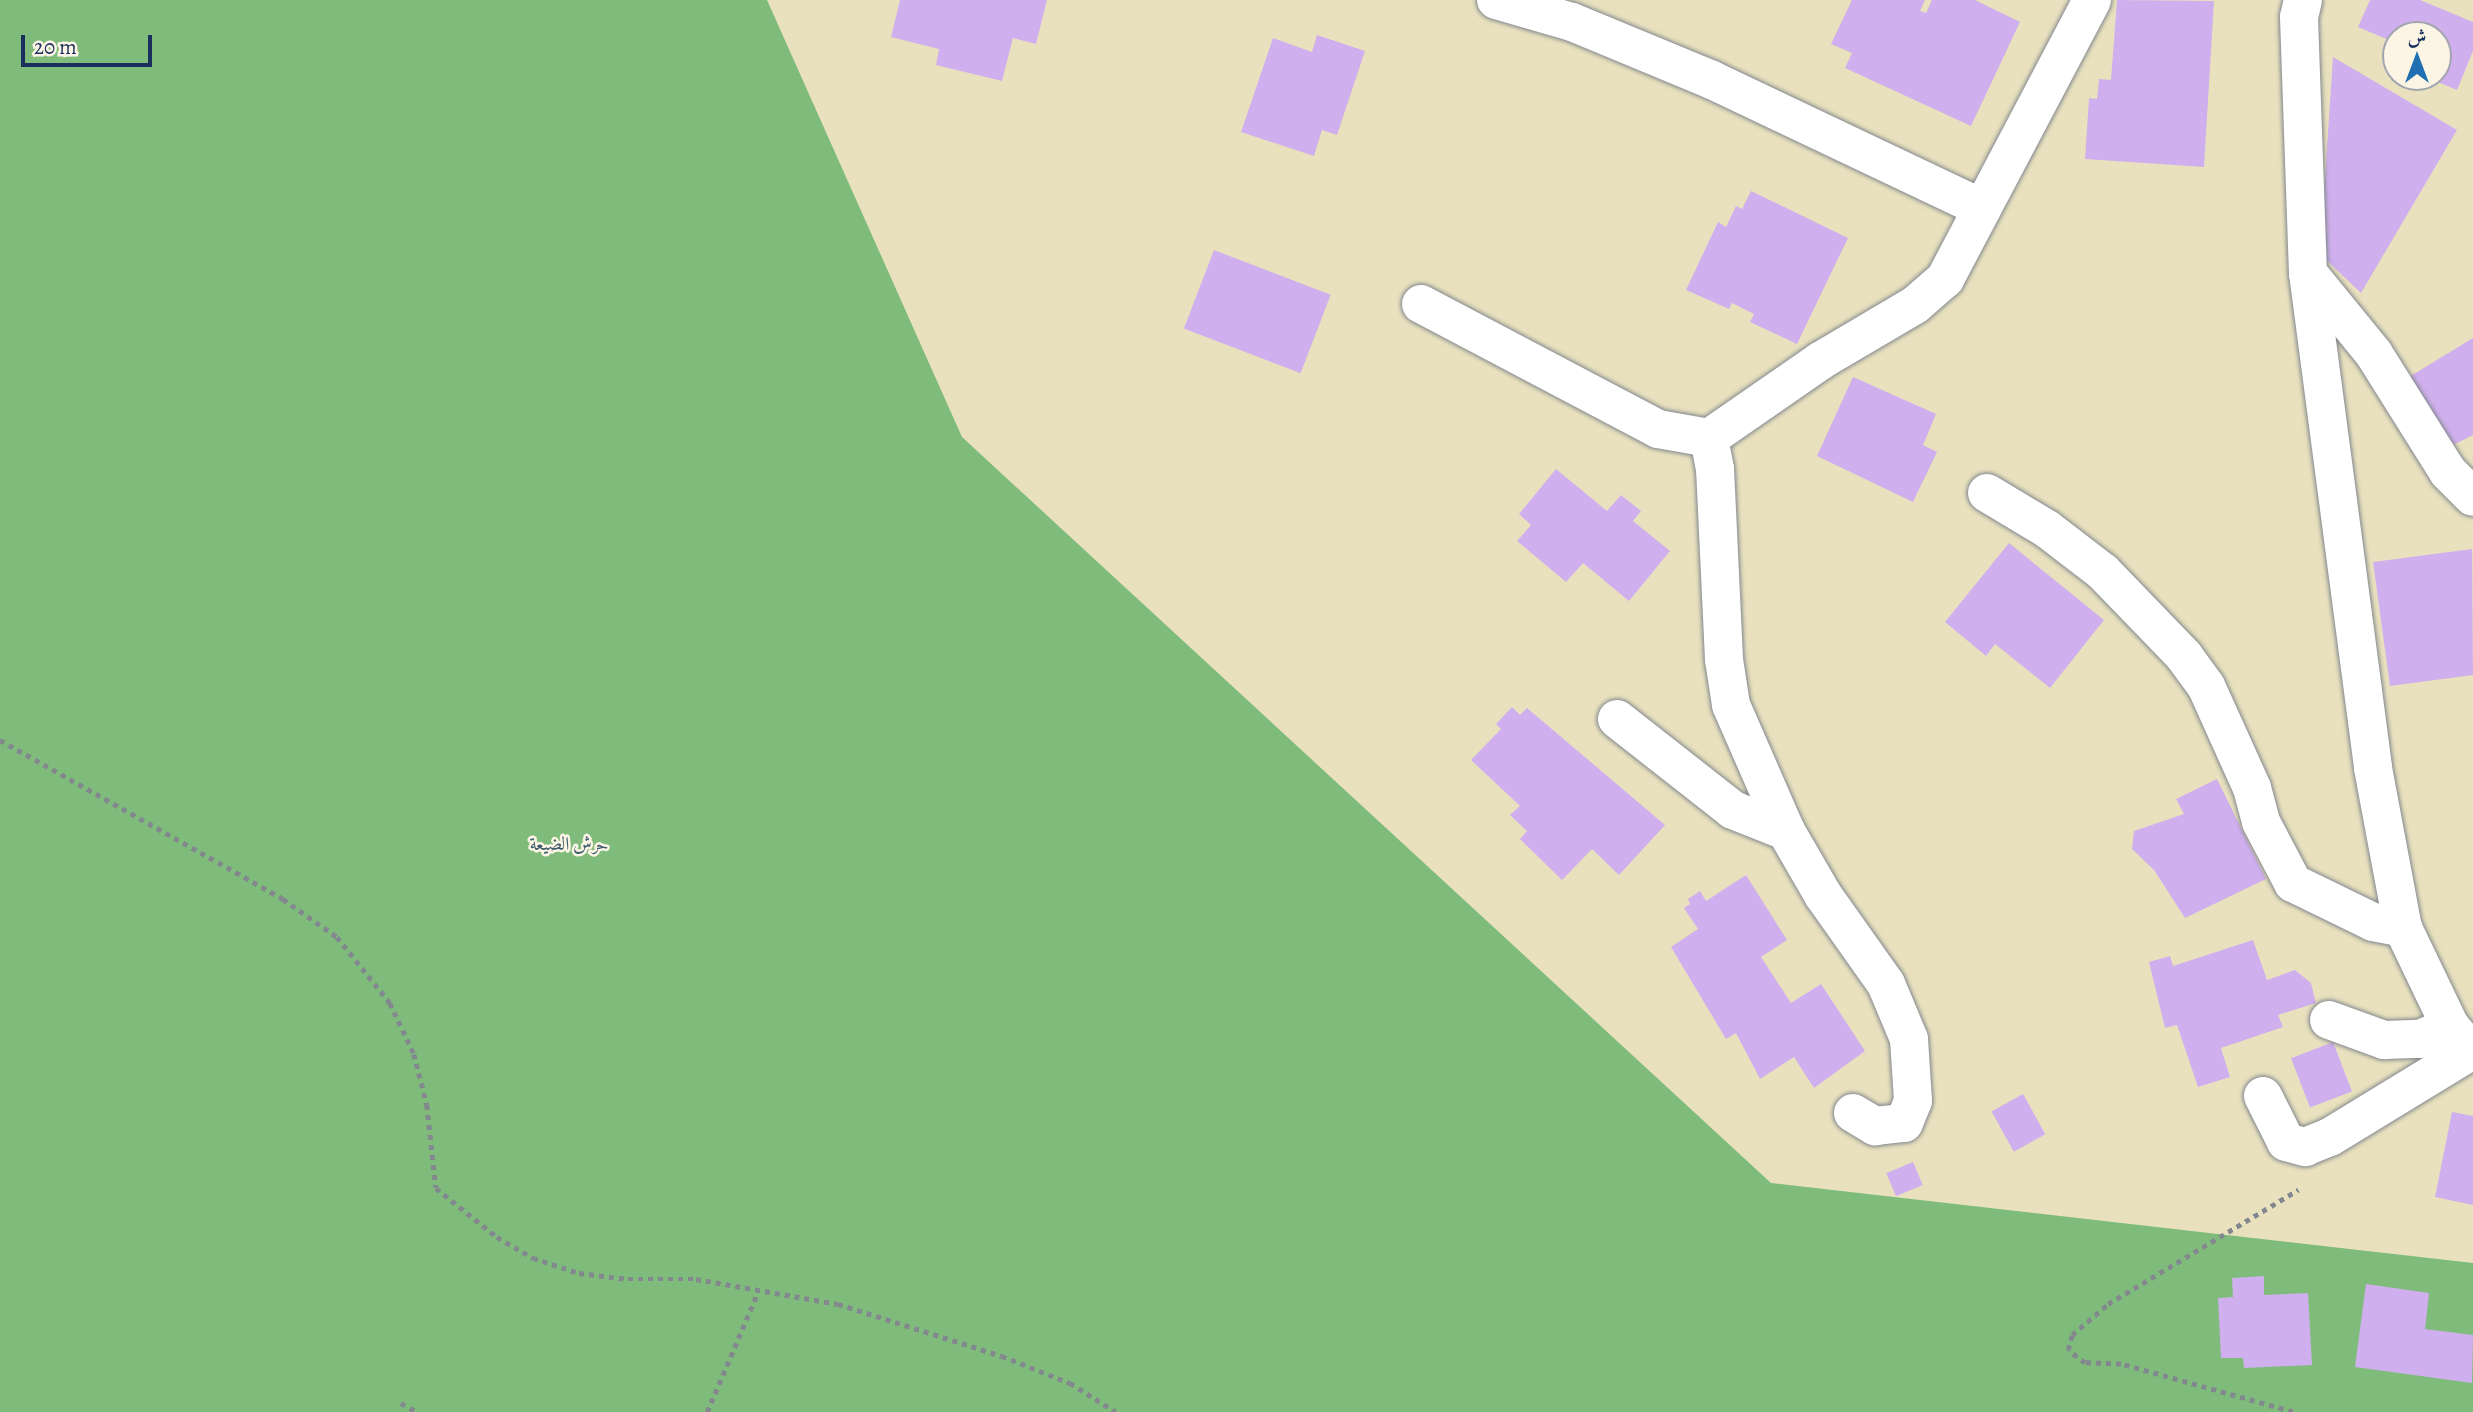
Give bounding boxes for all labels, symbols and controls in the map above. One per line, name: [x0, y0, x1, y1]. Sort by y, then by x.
scale bar: [24, 21, 156, 65]
north arrow: [2382, 21, 2452, 91]
text: ش: [2408, 24, 2426, 50]
text: 20 m: [34, 33, 77, 61]
park label: حرش الضيعة: [529, 834, 609, 856]

